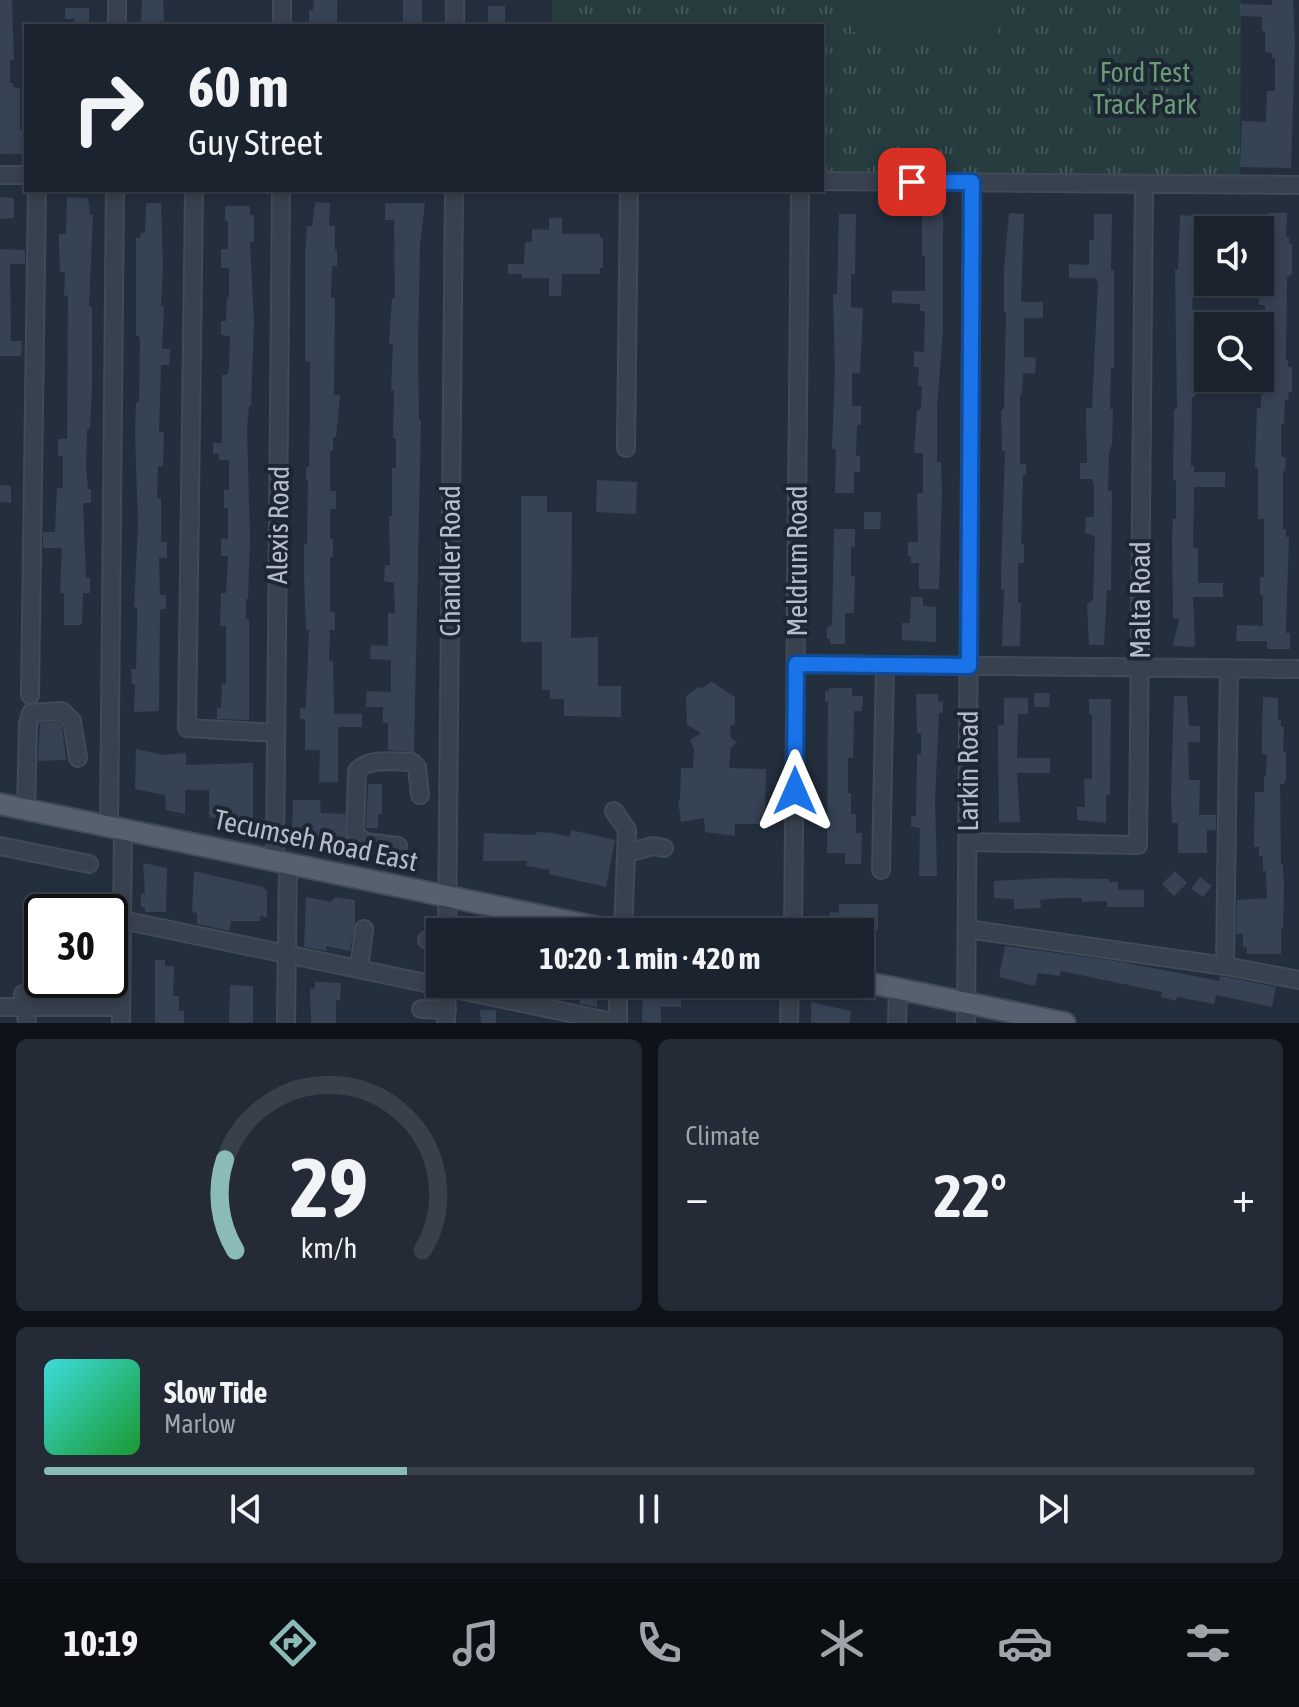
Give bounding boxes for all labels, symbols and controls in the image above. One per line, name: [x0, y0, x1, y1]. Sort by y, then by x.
text: 60 m: [188, 55, 289, 119]
icon: right: [56, 56, 160, 160]
park label: Ford Test Track Park: [1093, 56, 1197, 120]
text: Guy Street: [188, 121, 323, 163]
pin: [878, 148, 946, 216]
icon: arrive: [890, 160, 934, 204]
map controls: [1194, 216, 1274, 392]
button: sound: [1194, 216, 1274, 296]
button: search: [1194, 312, 1274, 392]
street label: Alexis Road: [261, 466, 295, 584]
street label: Chandler Road: [434, 485, 466, 637]
street label: Meldrum Road: [781, 485, 813, 637]
street label: Malta Road: [1124, 541, 1156, 659]
street label: Larkin Road: [952, 711, 984, 831]
position arrow: [753, 749, 837, 833]
street label: Tecumseh Road East: [211, 803, 421, 877]
speed limit sign: 30: [24, 894, 128, 998]
text: 10:20 · 1 min · 420 m: [540, 941, 760, 975]
text: Climate: [686, 1121, 760, 1151]
text: 29: [290, 1139, 368, 1235]
text: 22°: [934, 1161, 1007, 1230]
text: −: [686, 1171, 708, 1221]
text: +: [1232, 1171, 1255, 1221]
text: km/h: [300, 1231, 357, 1264]
text: Slow Tide: [164, 1375, 267, 1409]
text: Marlow: [164, 1409, 235, 1439]
icon: previous: [224, 1487, 268, 1531]
icon: pause: [627, 1487, 671, 1531]
icon: next: [1031, 1487, 1075, 1531]
icon: directions: [265, 1615, 321, 1671]
icon: music: [448, 1615, 504, 1671]
icon: phone: [631, 1615, 687, 1671]
icon: climate: [814, 1615, 870, 1671]
icon: car: [997, 1615, 1053, 1671]
icon: filters: [1180, 1615, 1236, 1671]
text: 10:19: [63, 1622, 138, 1664]

